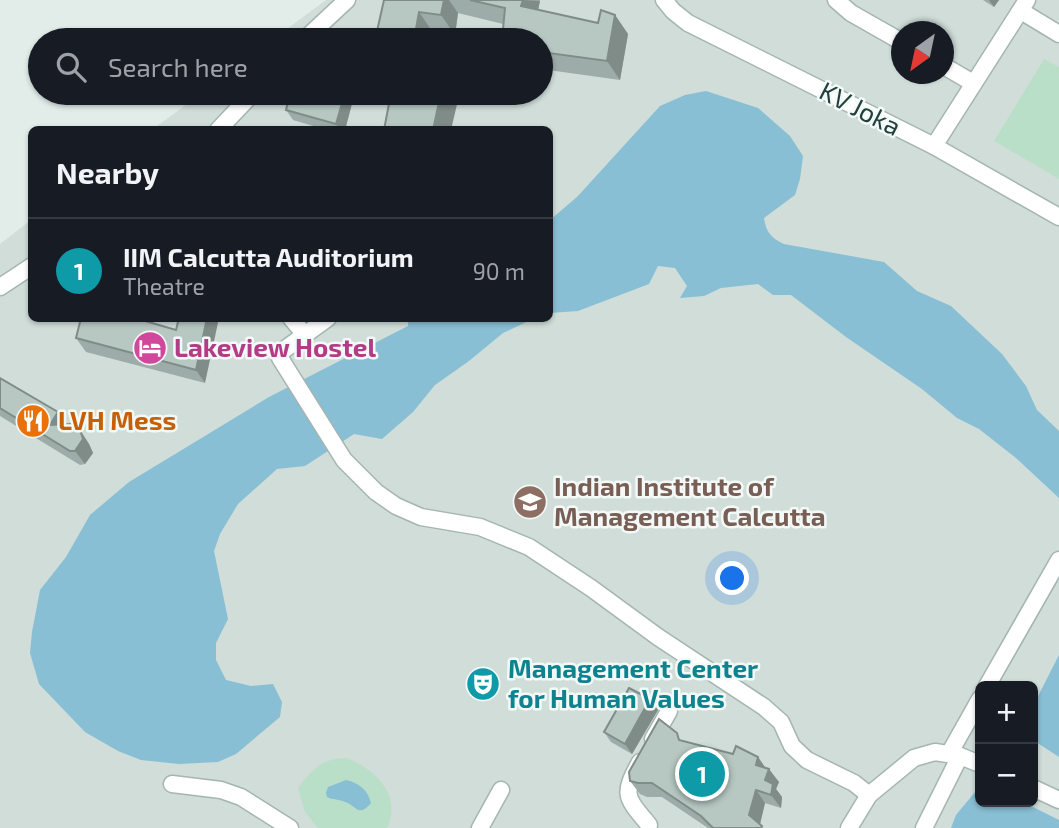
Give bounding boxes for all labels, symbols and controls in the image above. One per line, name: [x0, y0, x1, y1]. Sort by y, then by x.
north arrow: [891, 21, 954, 84]
search box: [28, 28, 553, 105]
icon: search: [52, 48, 90, 86]
text: Search here: [108, 51, 248, 82]
street label: KV Joka: [815, 74, 906, 141]
text: Nearby: [56, 154, 159, 190]
text: IIM Calcutta Auditorium: [123, 241, 414, 272]
text: 1: [74, 257, 84, 285]
text: 90 m: [473, 257, 525, 285]
text: Theatre: [123, 272, 205, 300]
hotel icon: Lakeview Hostel: [131, 329, 169, 367]
place label: Lakeview Hostel: [174, 331, 376, 362]
restaurant icon: LVH Mess: [14, 402, 52, 440]
place label: LVH Mess: [58, 404, 176, 435]
place label: Indian Institute of Management Calcutta: [554, 470, 826, 531]
school or university icon: Indian Institute of Management Calcutta: [511, 483, 549, 521]
your location: [715, 561, 749, 595]
place label: Management Center for Human Values: [508, 652, 758, 713]
theatre icon: Management Center for Human Values: [464, 665, 502, 703]
map controls: [975, 681, 1038, 807]
button: +: [975, 681, 1038, 744]
button: −: [975, 744, 1038, 807]
pin: 1: [679, 748, 725, 800]

